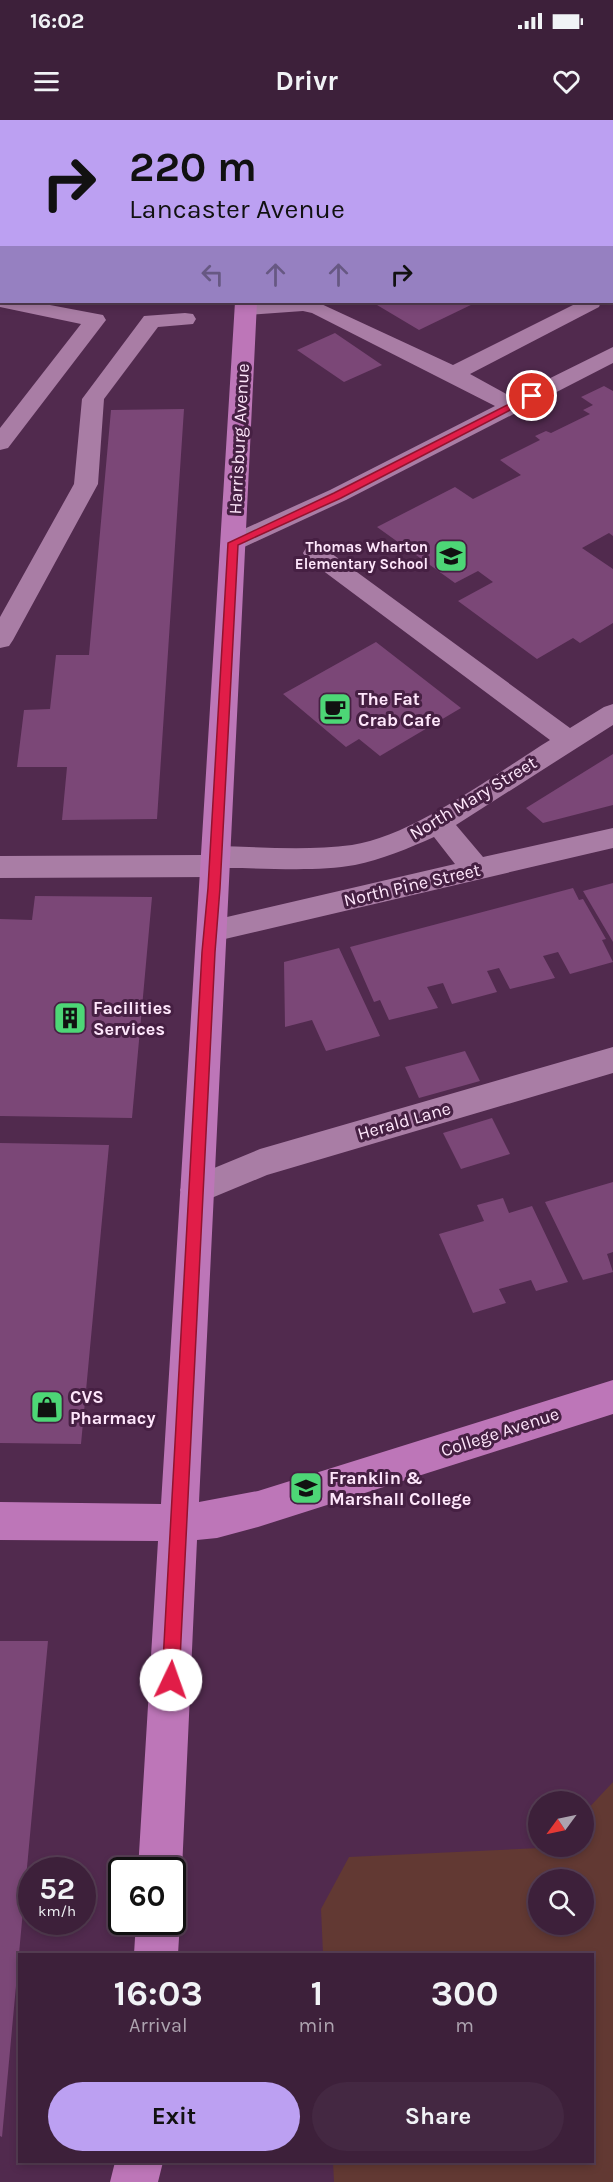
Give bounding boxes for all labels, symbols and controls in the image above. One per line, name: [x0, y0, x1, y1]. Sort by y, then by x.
text: 16:02: [30, 8, 84, 34]
icon: menu: [30, 65, 63, 98]
text: Drivr: [275, 65, 338, 97]
icon: heart: [550, 65, 583, 98]
text: 220 m: [129, 142, 257, 192]
icon: right: [30, 144, 108, 222]
text: Lancaster Avenue: [129, 193, 345, 225]
icon: left: [196, 258, 229, 291]
icon: ahead: [259, 258, 292, 291]
icon: ahead: [322, 258, 355, 291]
icon: right: [385, 258, 418, 291]
street label: Harrisburg Avenue: [224, 363, 254, 515]
pin: [506, 370, 557, 421]
icon: arrive: [515, 379, 548, 412]
place label: Thomas Wharton Elementary School: [295, 538, 428, 573]
school or university icon: Thomas Wharton Elementary School: [433, 538, 469, 574]
place label: The Fat Crab Cafe: [358, 688, 441, 731]
cafe icon: The Fat Crab Cafe: [317, 691, 353, 727]
street label: North Mary Street: [405, 751, 541, 845]
street label: North Pine Street: [341, 859, 483, 911]
place label: Facilities Services: [93, 997, 172, 1040]
building icon: Facilities Services: [52, 1000, 88, 1036]
street label: Herald Lane: [355, 1097, 453, 1145]
place label: CVS Pharmacy: [70, 1386, 155, 1429]
shop icon: CVS Pharmacy: [29, 1389, 65, 1425]
street label: College Avenue: [438, 1403, 562, 1461]
place label: Franklin & Marshall College: [329, 1467, 471, 1510]
school or university icon: Franklin & Marshall College: [288, 1470, 324, 1506]
position arrow: [139, 1648, 203, 1712]
north arrow: [528, 1791, 594, 1857]
map controls: [528, 1791, 594, 1935]
speed limit sign: 60: [108, 1857, 186, 1935]
button: search: [528, 1869, 594, 1935]
text: 52: [39, 1871, 75, 1907]
text: km/h: [38, 1902, 76, 1920]
text: 16:03: [113, 1972, 203, 2014]
text: 1: [310, 1972, 323, 2014]
text: 300: [431, 1972, 499, 2014]
text: Arrival: [129, 2014, 188, 2037]
text: min: [298, 2014, 335, 2037]
text: m: [455, 2014, 474, 2037]
button: Exit: [48, 2082, 300, 2151]
button: Share: [312, 2082, 564, 2151]

